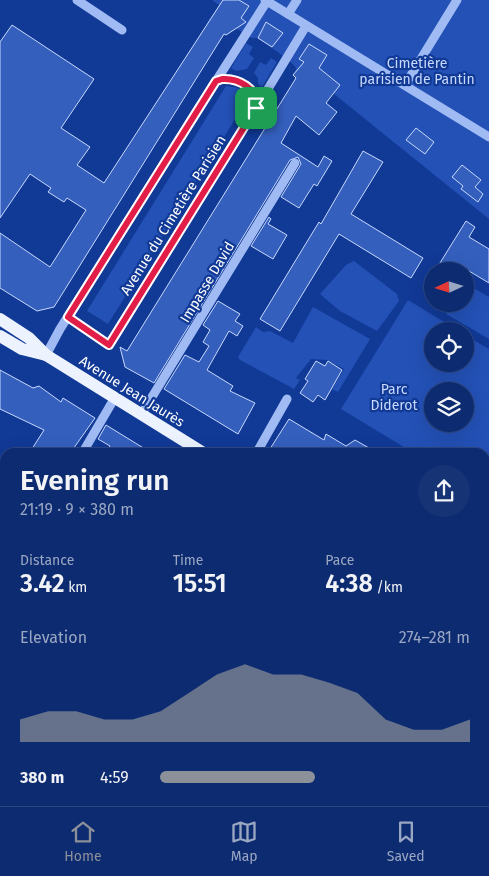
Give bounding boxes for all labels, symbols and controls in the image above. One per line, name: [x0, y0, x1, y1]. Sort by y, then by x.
park label: Cimetière parisien de Pantin: [359, 55, 475, 88]
pin: [235, 87, 277, 129]
icon: arrive: [242, 94, 270, 122]
street label: Avenue du Cimetière Parisien: [117, 132, 230, 298]
street label: Impasse David: [177, 239, 238, 326]
north arrow: [424, 262, 474, 312]
map controls: [424, 262, 474, 432]
button: locate: [424, 322, 474, 372]
street label: Avenue Jean Jaurès: [76, 352, 188, 431]
park label: Parc Diderot: [370, 381, 419, 414]
button: layers: [424, 382, 474, 432]
text: Evening run: [20, 464, 169, 497]
button: share: [418, 465, 470, 517]
text: 21:19 · 9 × 380 m: [20, 500, 134, 519]
text: Distance: [20, 552, 74, 569]
text: Time: [173, 552, 203, 569]
text: Pace: [325, 552, 354, 569]
text: 3.42: [20, 569, 64, 599]
text: 15:51: [173, 569, 227, 599]
text: 4:38: [325, 569, 373, 599]
text: km: [64, 579, 87, 596]
text: /km: [373, 579, 403, 596]
text: Elevation: [20, 628, 87, 647]
text: 274–281 m: [399, 628, 470, 647]
text: 380 m: [20, 768, 64, 787]
text: 4:59: [100, 768, 129, 787]
tab: Home: [64, 818, 102, 865]
tab: Map: [230, 818, 258, 865]
tab: Saved: [387, 818, 425, 865]

